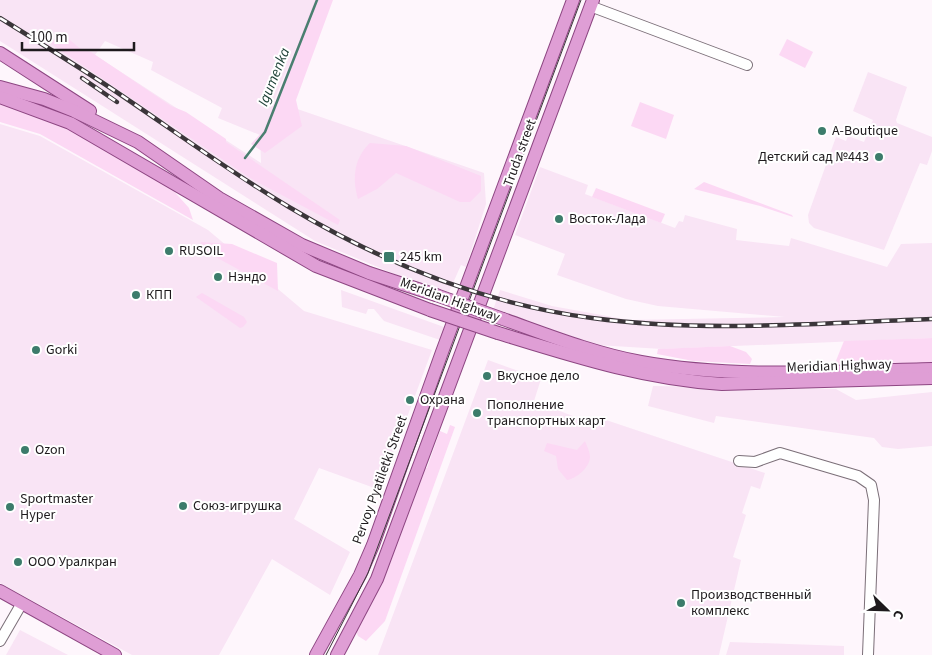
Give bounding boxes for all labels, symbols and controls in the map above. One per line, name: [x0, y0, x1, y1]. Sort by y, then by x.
scale bar: [22, 20, 135, 52]
text: 100 m: [30, 27, 68, 48]
water label: Igumenka: [253, 45, 295, 109]
street label: Truda street: [499, 116, 542, 190]
place label: A-Boutique: [832, 121, 898, 141]
marker: A-Boutique: [816, 125, 828, 137]
place label: Детский сад №443: [758, 147, 869, 167]
marker: Детский сад №443: [873, 151, 885, 163]
place label: Восток-Лада: [569, 209, 646, 229]
marker: Восток-Лада: [553, 213, 565, 225]
place label: RUSOIL: [179, 241, 223, 261]
marker: RUSOIL: [163, 245, 175, 257]
place label: 245 km: [400, 247, 442, 267]
marker: 245 km: [382, 250, 396, 264]
place label: Нэндо: [228, 267, 266, 287]
marker: Нэндо: [212, 271, 224, 283]
street label: Meridian Highway: [397, 273, 503, 327]
place label: КПП: [146, 285, 172, 305]
marker: КПП: [130, 289, 142, 301]
place label: Gorki: [46, 340, 77, 360]
marker: Gorki: [30, 344, 42, 356]
street label: Meridian Highway: [786, 354, 892, 378]
place label: Вкусное дело: [497, 366, 579, 386]
marker: Вкусное дело: [481, 370, 493, 382]
place label: Охрана: [420, 390, 465, 410]
marker: Охрана: [404, 394, 416, 406]
place label: Пополнение транспортных карт: [487, 395, 606, 431]
marker: Пополнение транспортных карт: [471, 407, 483, 419]
street label: Pervoy Pyatiletki Street: [347, 413, 413, 547]
place label: Ozon: [35, 440, 65, 460]
marker: Ozon: [19, 444, 31, 456]
place label: Sportmaster Hyper: [20, 489, 93, 525]
place label: Союз-игрушка: [193, 496, 282, 516]
marker: Союз-игрушка: [177, 500, 189, 512]
marker: Sportmaster Hyper: [4, 501, 16, 513]
place label: ООО Уралкран: [28, 552, 117, 572]
marker: ООО Уралкран: [12, 556, 24, 568]
place label: Производственный комплекс: [691, 585, 812, 621]
north arrow: [862, 585, 912, 635]
marker: Производственный комплекс: [675, 597, 687, 609]
text: С: [887, 607, 909, 622]

